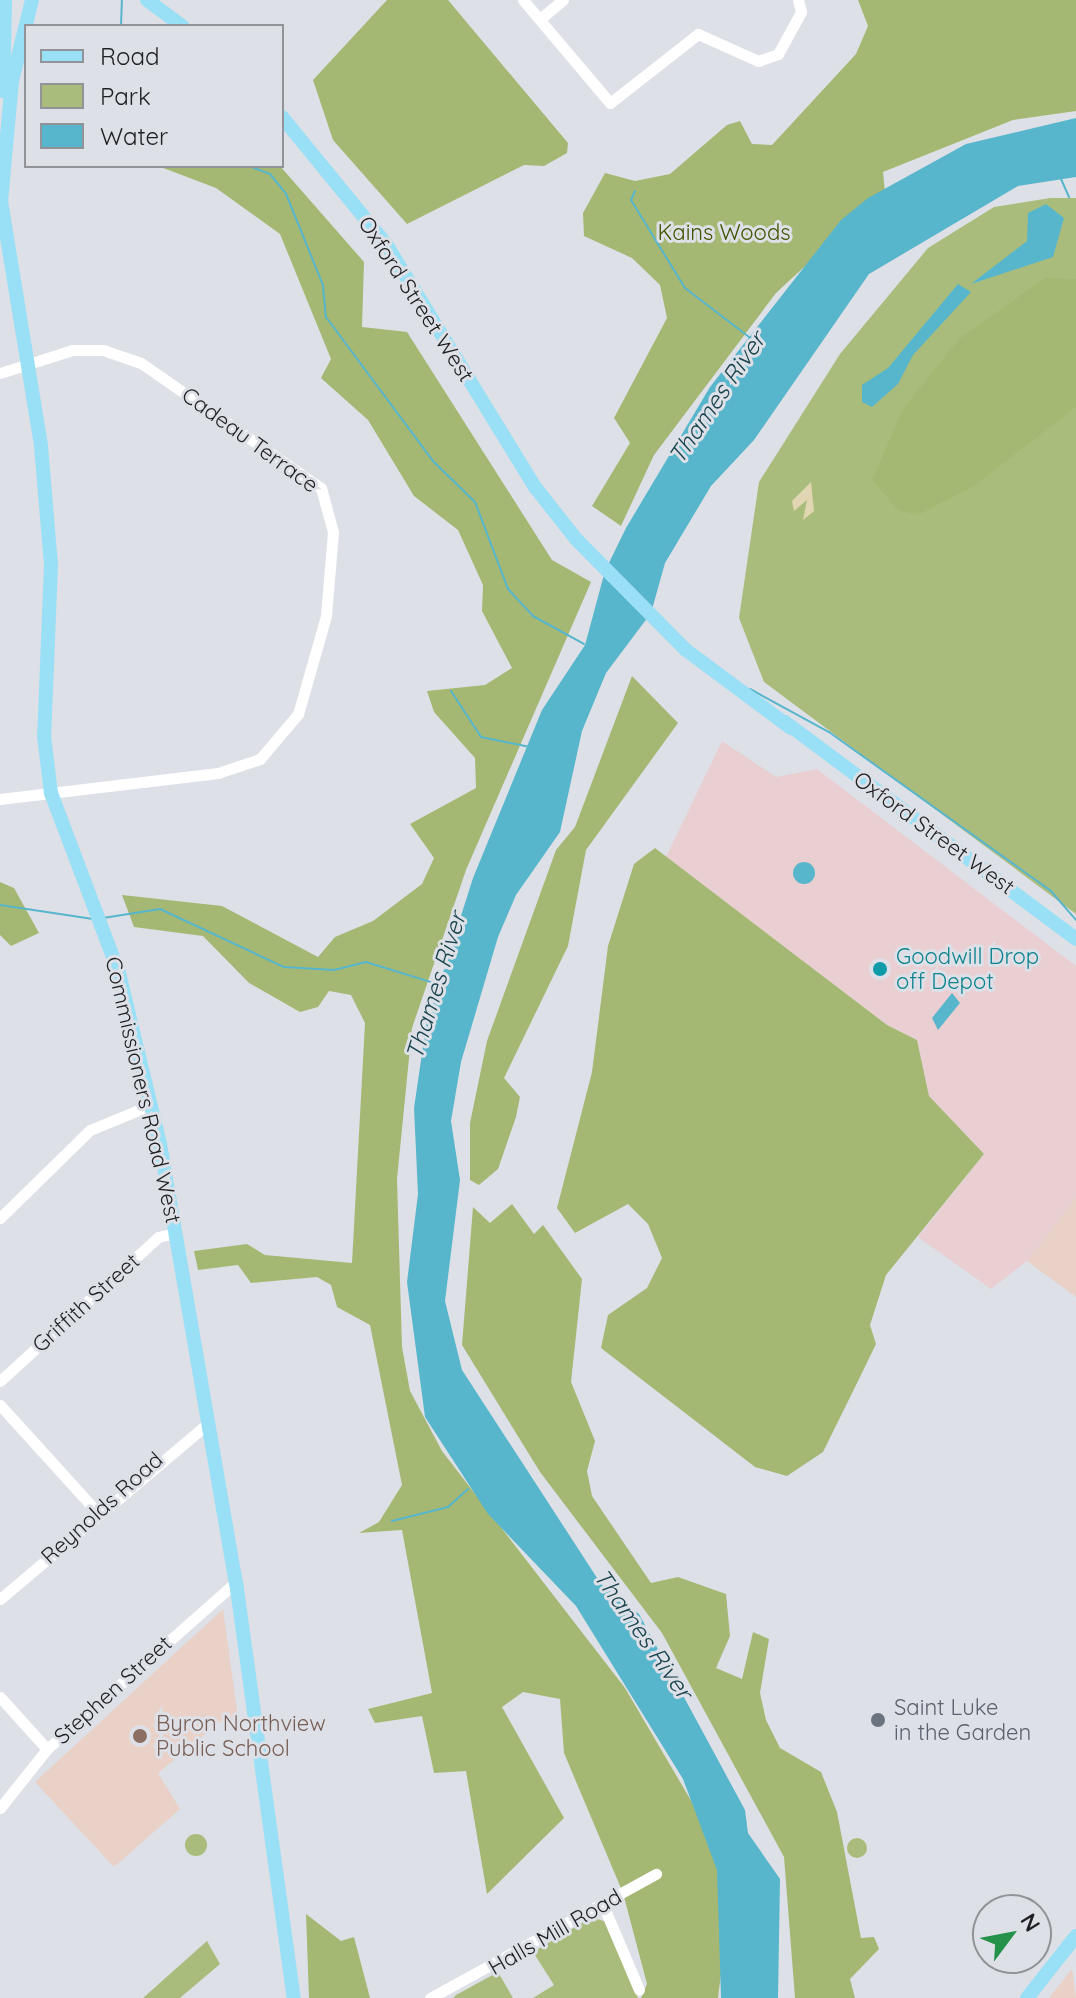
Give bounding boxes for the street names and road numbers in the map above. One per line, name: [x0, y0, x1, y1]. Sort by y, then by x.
street label: Oxford Street West: [353, 211, 479, 387]
street label: Cadeau Terrace: [177, 382, 323, 498]
street label: Oxford Street West: [848, 766, 1020, 900]
street label: Commissioners Road West: [99, 954, 187, 1226]
street label: Griffith Street: [27, 1248, 145, 1358]
street label: Reynolds Road: [36, 1446, 168, 1570]
street label: Stephen Street: [49, 1630, 177, 1750]
street label: Halls Mill Road: [484, 1883, 626, 1981]

